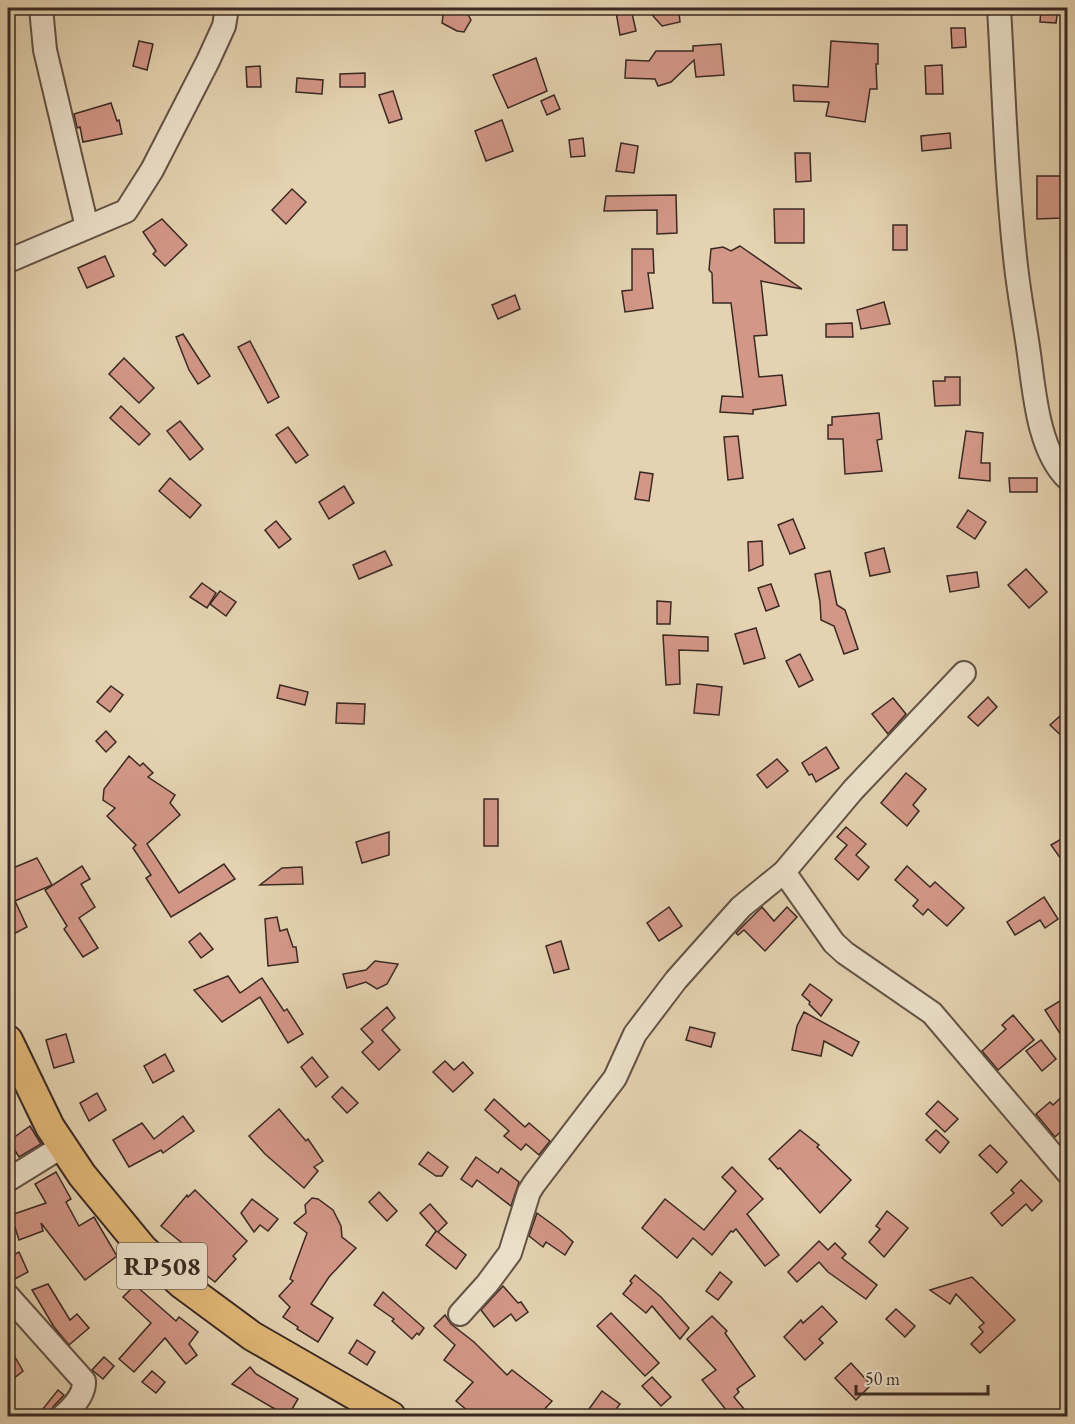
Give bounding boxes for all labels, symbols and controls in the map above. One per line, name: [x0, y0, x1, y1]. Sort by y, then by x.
road number: RP508: [117, 1243, 207, 1289]
scale bar: [856, 1358, 988, 1396]
text: 50 m: [865, 1367, 900, 1390]

